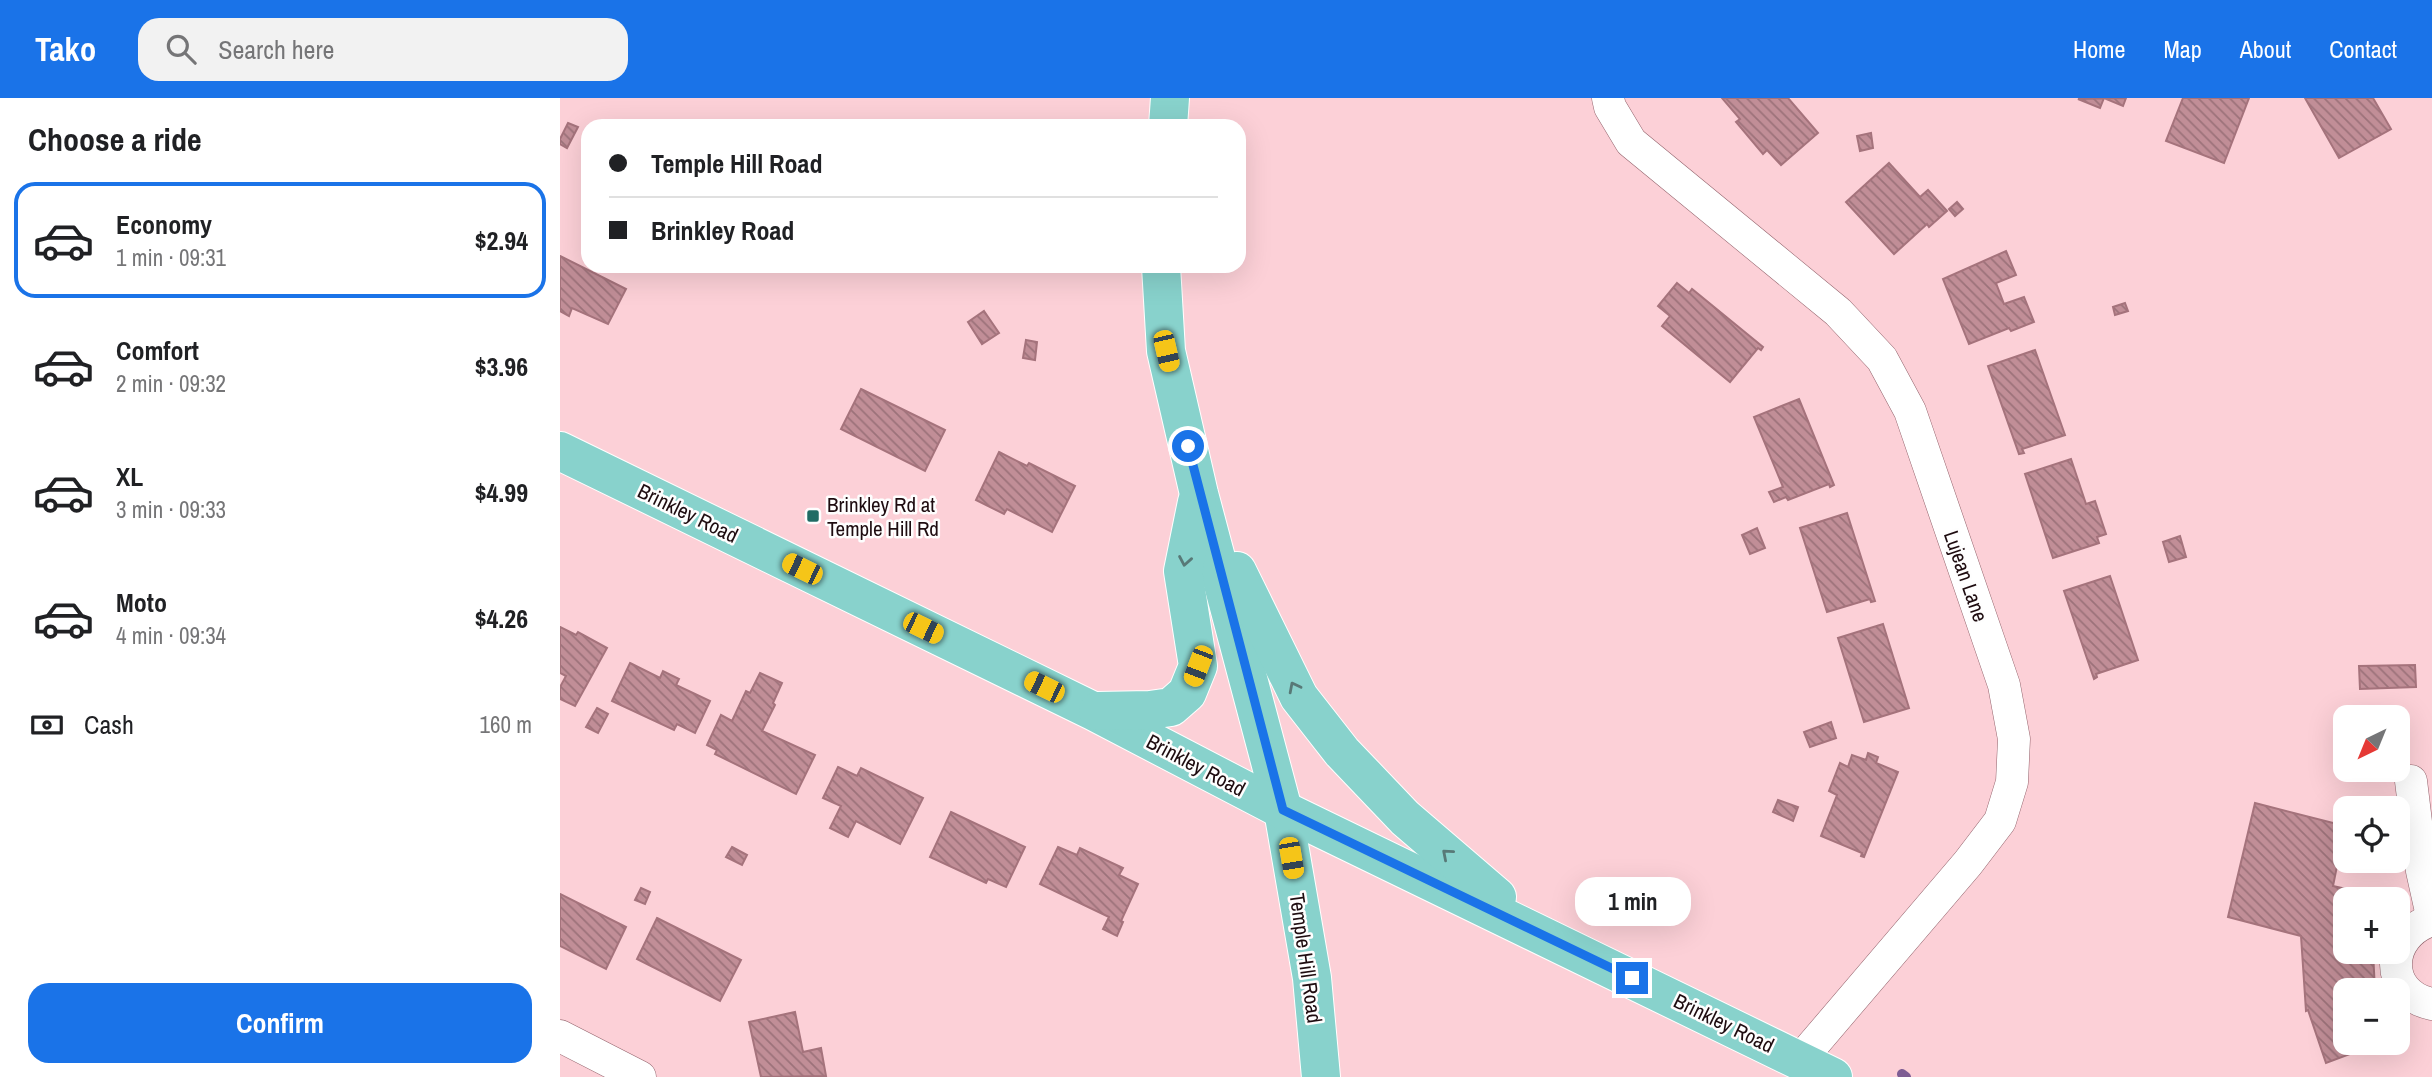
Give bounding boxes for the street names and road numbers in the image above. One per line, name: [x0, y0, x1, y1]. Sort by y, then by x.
street label: Brinkley Road: [633, 476, 743, 550]
street label: Lujean Lane: [1937, 526, 1995, 626]
street label: Brinkley Road: [1141, 727, 1251, 803]
street label: Temple Hill Road: [1283, 891, 1329, 1025]
street label: Brinkley Road: [1669, 986, 1779, 1060]

